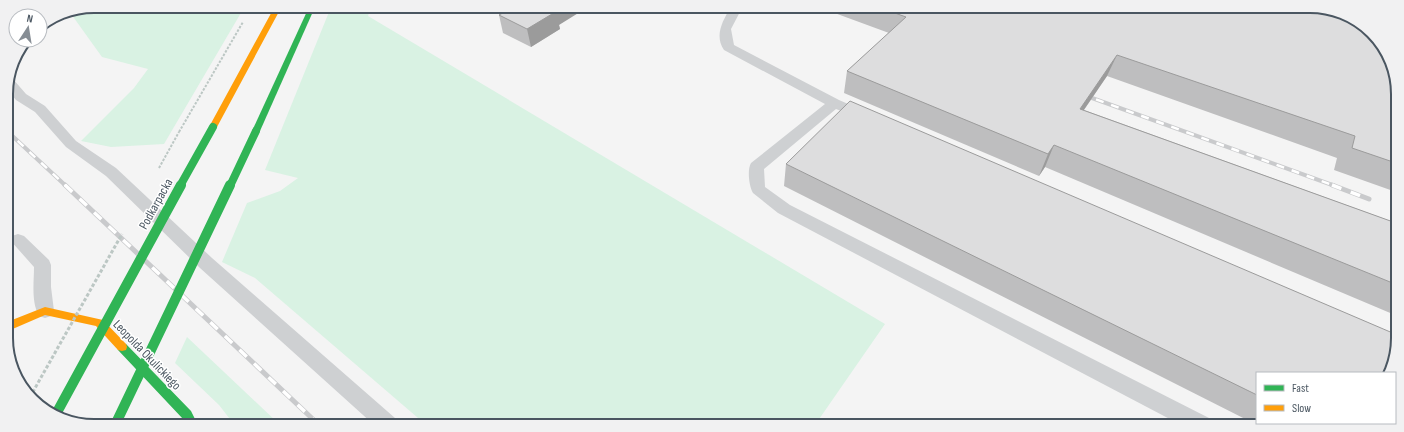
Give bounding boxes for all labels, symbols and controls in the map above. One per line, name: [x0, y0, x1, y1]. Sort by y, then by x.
north arrow: [8, 8, 48, 48]
text: N: [26, 12, 34, 26]
street label: Podkarpacka: [136, 176, 176, 232]
street label: Leopolda Okulickiego: [110, 317, 184, 393]
legend: [1256, 372, 1396, 424]
text: Fast: [1292, 381, 1309, 396]
text: Slow: [1292, 401, 1311, 416]

